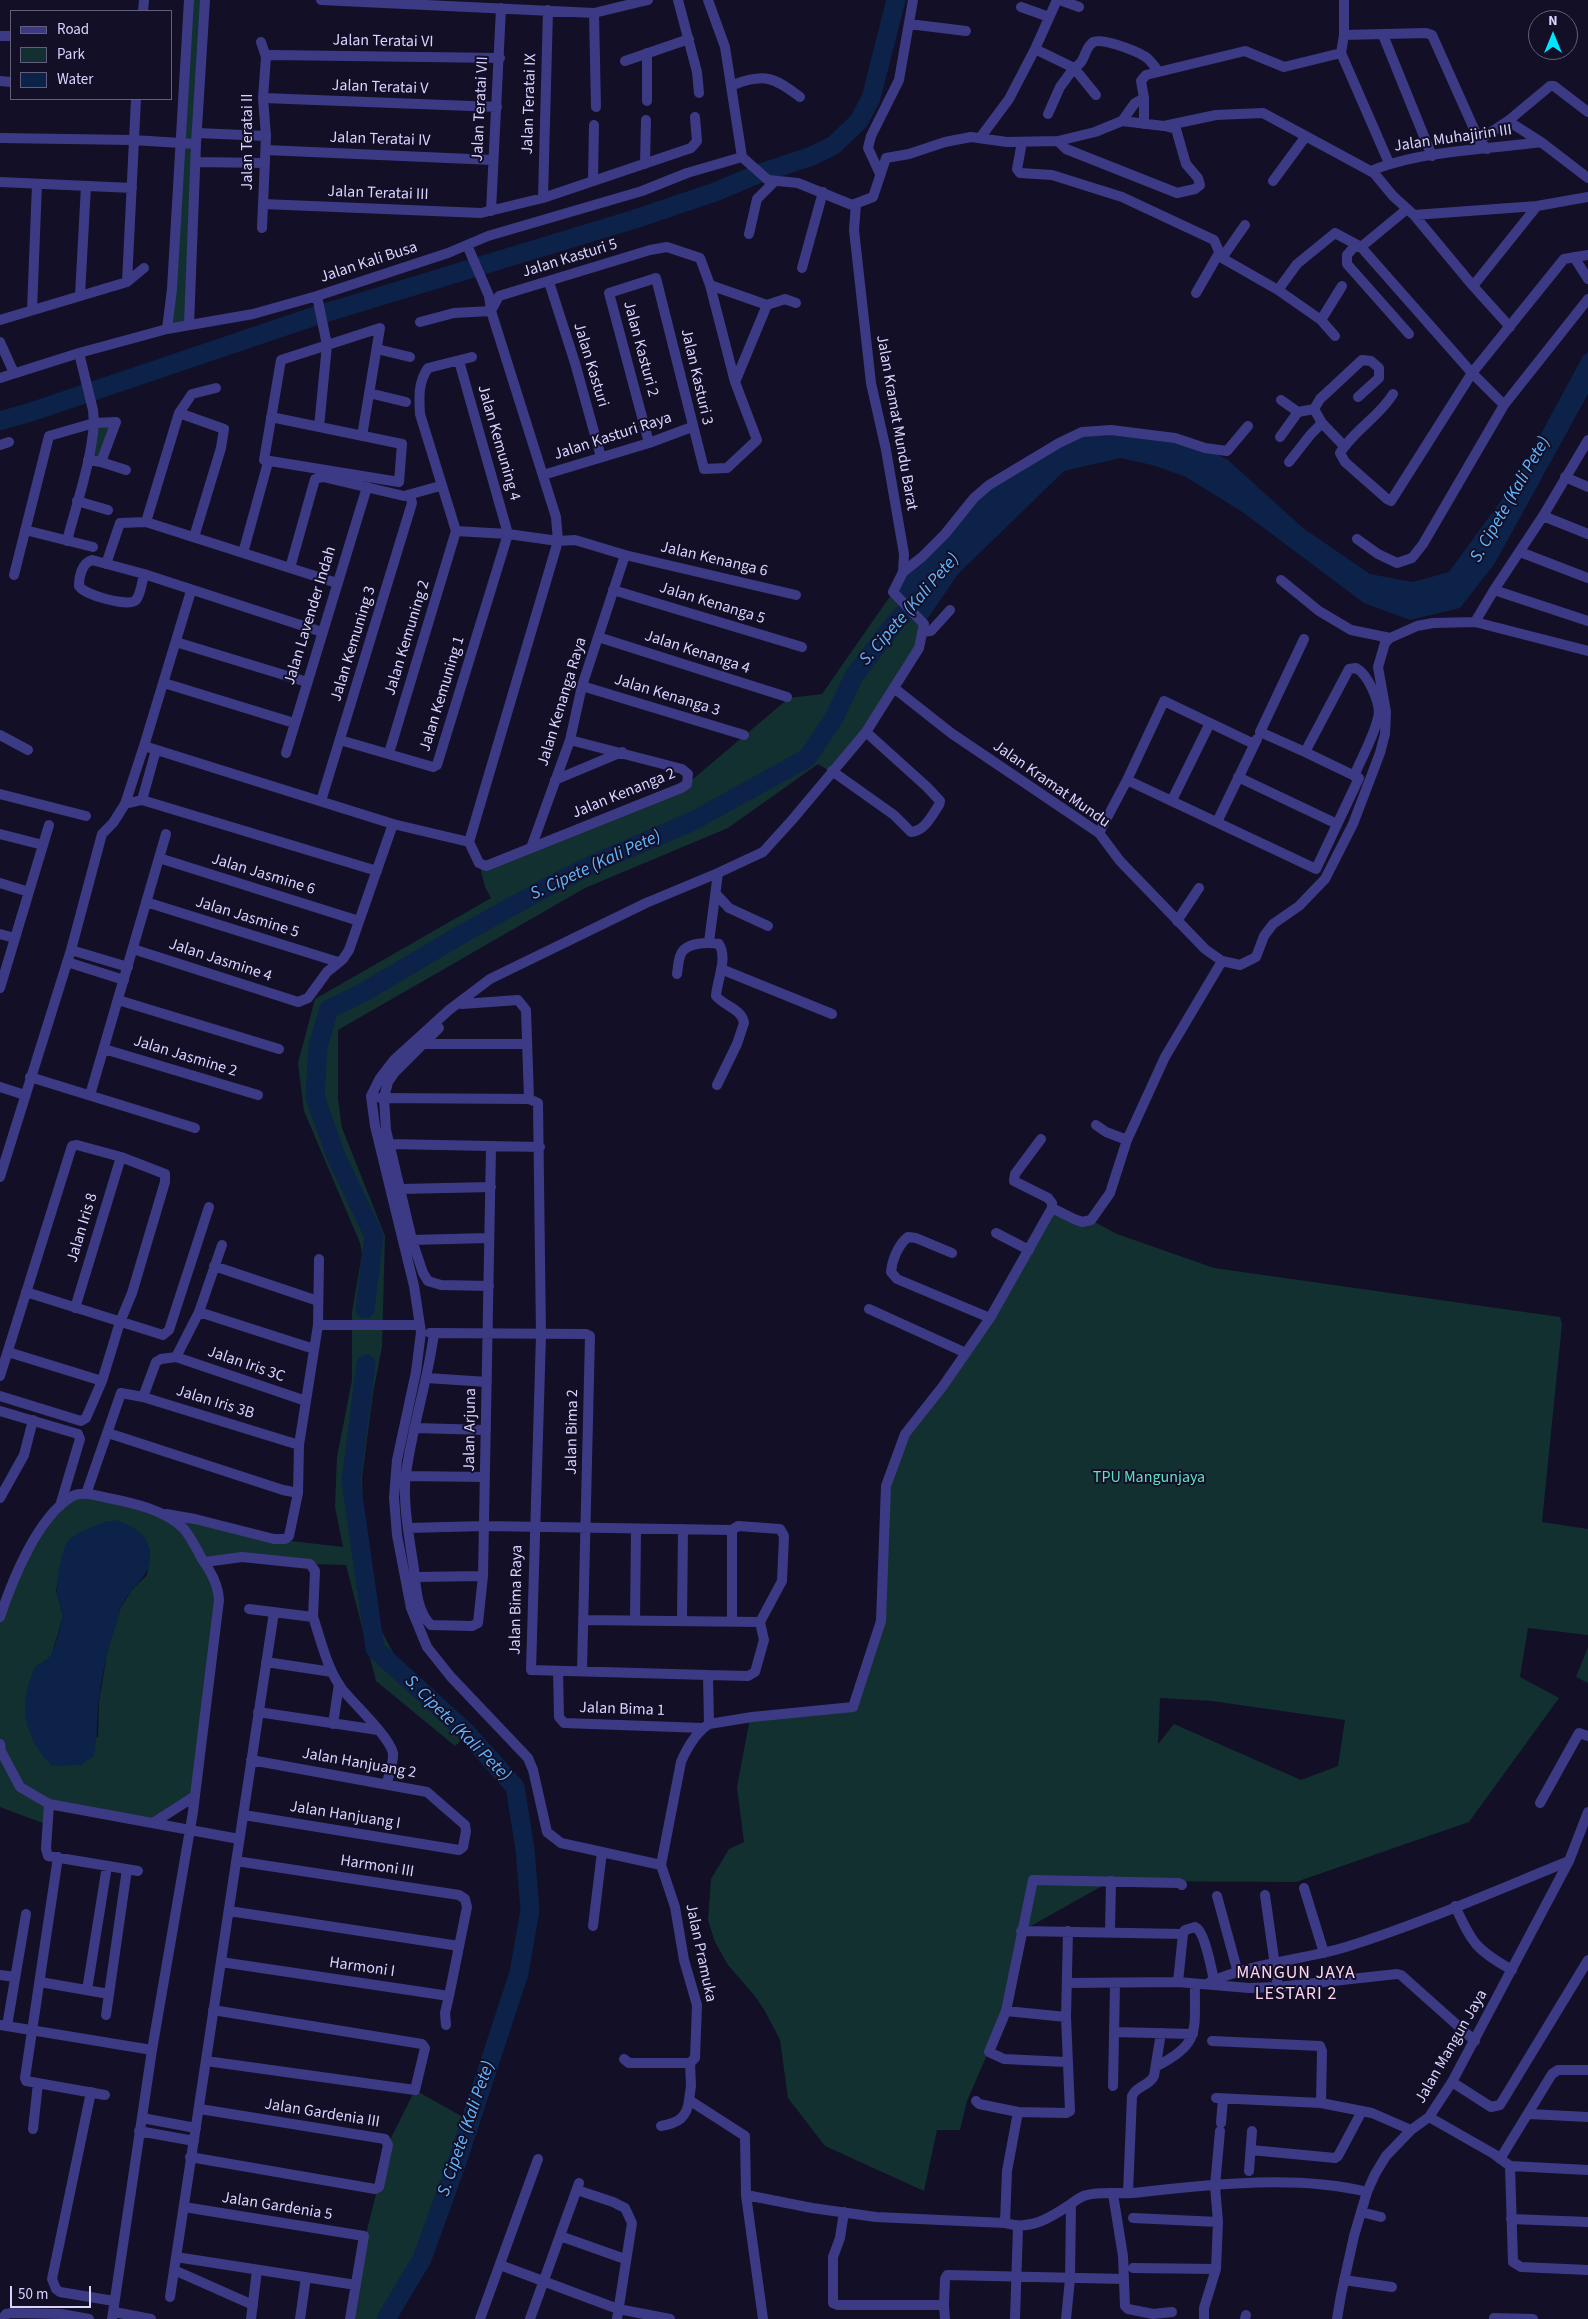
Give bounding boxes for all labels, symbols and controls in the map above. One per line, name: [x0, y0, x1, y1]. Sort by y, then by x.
legend: [10, 10, 172, 100]
north arrow: [1528, 10, 1578, 60]
text: N: [1548, 11, 1558, 31]
text: Road: [57, 19, 89, 40]
street label: Jalan Teratai VI: [332, 32, 434, 52]
text: Park: [57, 44, 85, 65]
street label: Jalan Teratai IX: [519, 53, 541, 155]
street label: Jalan Teratai VII: [469, 56, 493, 162]
text: Water: [57, 69, 93, 90]
street label: Jalan Teratai V: [331, 77, 429, 99]
street label: Jalan Teratai II: [238, 94, 258, 190]
street label: Jalan Muhajirin III: [1393, 121, 1513, 157]
street label: Jalan Teratai IV: [329, 129, 431, 151]
street label: Jalan Teratai III: [327, 183, 429, 205]
street label: Jalan Kasturi 5: [520, 235, 620, 283]
street label: Jalan Kali Busa: [318, 238, 420, 288]
street label: Jalan Kasturi 2: [618, 299, 662, 399]
street label: Jalan Kasturi: [568, 321, 612, 409]
street label: Jalan Kasturi 3: [676, 327, 716, 427]
street label: Jalan Kramat Mundu Barat: [871, 334, 921, 512]
street label: Jalan Kemuning 4: [472, 383, 524, 503]
street label: Jalan Kasturi Raya: [552, 409, 674, 465]
water label: S. Cipete (Kali Pete): [1466, 433, 1556, 567]
street label: Jalan Kenanga 6: [658, 538, 770, 582]
street label: Jalan Lavender Indah: [281, 544, 341, 688]
water label: S. Cipete (Kali Pete): [855, 549, 965, 671]
street label: Jalan Kemuning 2: [381, 578, 435, 698]
street label: Jalan Kenanga 5: [657, 579, 767, 629]
street label: Jalan Kemuning 3: [327, 584, 381, 704]
street label: Jalan Kenanga 4: [642, 627, 752, 679]
street label: Jalan Kemuning 1: [416, 634, 470, 754]
street label: Jalan Kenanga Raya: [534, 635, 592, 769]
street label: Jalan Kenanga 3: [612, 671, 722, 721]
street label: Jalan Kramat Mundu: [989, 737, 1113, 833]
street label: Jalan Kenanga 2: [570, 765, 678, 823]
water label: S. Cipete (Kali Pete): [527, 826, 665, 906]
street label: Jalan Jasmine 6: [209, 850, 317, 900]
street label: Jalan Jasmine 5: [193, 893, 301, 943]
street label: Jalan Jasmine 4: [166, 935, 274, 987]
street label: Jalan Jasmine 2: [131, 1032, 239, 1082]
street label: Jalan Iris 8: [63, 1191, 103, 1265]
street label: Jalan Iris 3C: [205, 1343, 287, 1387]
street label: Jalan Iris 3B: [174, 1382, 256, 1424]
street label: Jalan Arjuna: [461, 1388, 481, 1472]
street label: Jalan Bima 2: [563, 1389, 583, 1475]
park label: TPU Mangunjaya: [1093, 1468, 1205, 1488]
street label: Jalan Bima Raya: [506, 1545, 528, 1655]
water label: S. Cipete (Kali Pete): [399, 1671, 515, 1787]
street label: Jalan Bima 1: [579, 1699, 665, 1721]
street label: Jalan Hanjuang 2: [300, 1744, 418, 1784]
street label: Jalan Hanjuang I: [288, 1798, 402, 1834]
street label: Harmoni III: [339, 1852, 415, 1882]
street label: Jalan Pramuka: [680, 1902, 720, 2004]
street label: Harmoni I: [328, 1954, 396, 1982]
district label: MANGUN JAYA LESTARI 2: [1235, 1963, 1357, 2006]
street label: Jalan Mangun Jaya: [1412, 1987, 1492, 2107]
water label: S. Cipete (Kali Pete): [434, 2059, 500, 2199]
street label: Jalan Gardenia III: [263, 2095, 381, 2133]
street label: Jalan Gardenia 5: [220, 2189, 334, 2225]
scale bar: [12, 2276, 94, 2308]
text: 50 m: [18, 2284, 48, 2305]

